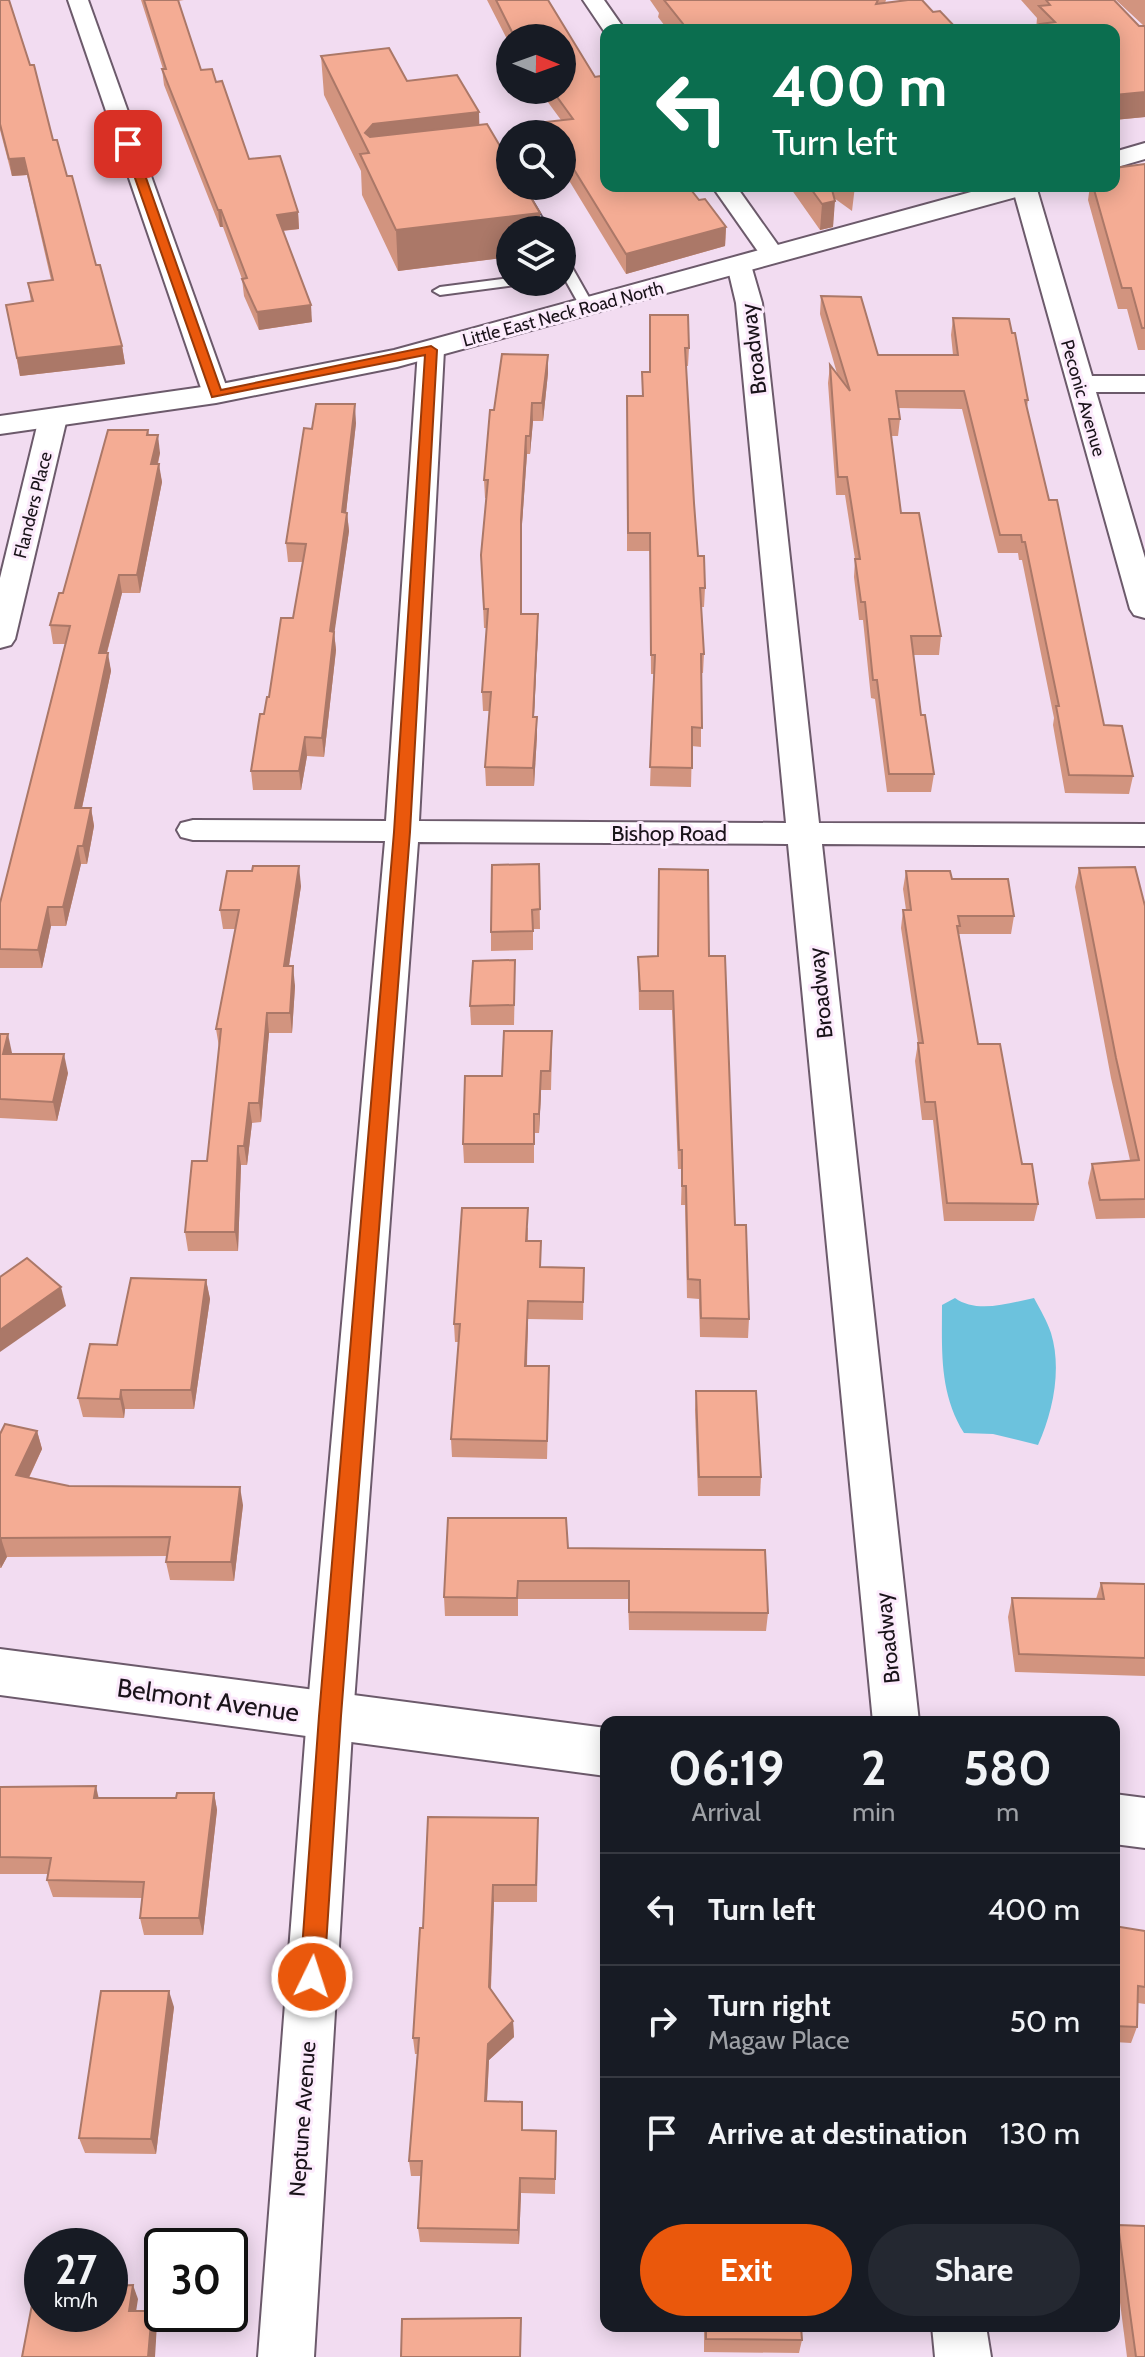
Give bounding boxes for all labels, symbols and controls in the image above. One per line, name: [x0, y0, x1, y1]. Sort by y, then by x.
north arrow: [496, 24, 576, 104]
map controls: [496, 24, 576, 296]
text: 400 m: [772, 52, 947, 120]
icon: left: [640, 56, 744, 160]
pin: [94, 110, 162, 178]
button: search: [496, 120, 576, 200]
text: Turn left: [772, 120, 897, 164]
icon: arrive: [106, 122, 150, 166]
button: layers: [496, 216, 576, 296]
street label: Little East Neck Road North: [460, 277, 666, 351]
street label: Broadway: [735, 302, 772, 396]
street label: Peconic Avenue: [1056, 337, 1110, 459]
street label: Flanders Place: [9, 449, 57, 561]
street label: Bishop Road: [611, 820, 727, 847]
street label: Broadway: [802, 946, 839, 1040]
street label: Broadway: [869, 1591, 906, 1685]
street label: Belmont Avenue: [115, 1671, 301, 1729]
text: 06:19: [668, 1739, 784, 1797]
text: 2: [861, 1739, 886, 1797]
text: 580: [963, 1739, 1052, 1797]
text: Arrival: [692, 1796, 761, 1828]
text: min: [852, 1796, 895, 1828]
text: m: [996, 1796, 1019, 1828]
icon: left: [640, 1887, 684, 1931]
text: Turn left: [708, 1891, 816, 1928]
text: 400 m: [988, 1891, 1080, 1928]
position arrow: [270, 1935, 354, 2019]
text: Turn right: [708, 1987, 831, 2024]
icon: right: [640, 1999, 684, 2043]
text: 50 m: [1010, 2003, 1080, 2040]
text: Magaw Place: [708, 2024, 850, 2056]
street label: Neptune Avenue: [284, 2040, 321, 2198]
icon: arrive: [640, 2111, 684, 2155]
text: Arrive at destination: [708, 2115, 968, 2152]
text: 130 m: [1000, 2115, 1080, 2152]
button: Exit: [640, 2224, 852, 2316]
button: Share: [868, 2224, 1080, 2316]
speed limit sign: 30: [144, 2228, 248, 2332]
text: 27: [55, 2245, 97, 2294]
text: km/h: [54, 2288, 98, 2312]

